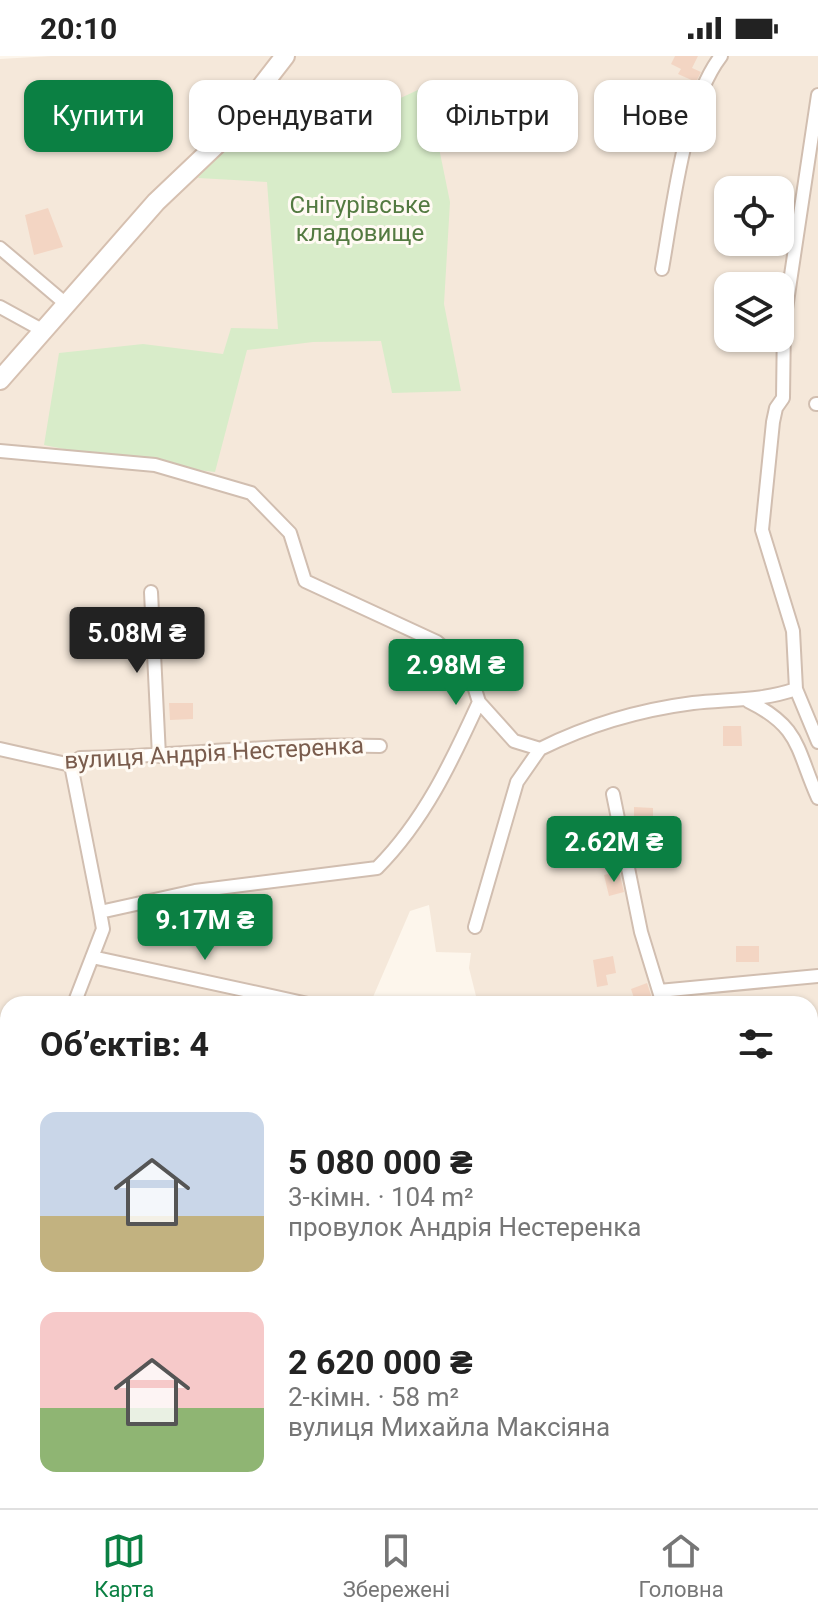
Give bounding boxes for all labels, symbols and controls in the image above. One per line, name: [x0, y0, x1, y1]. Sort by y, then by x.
text: 20:10: [40, 11, 117, 46]
chip: Купити: [24, 80, 173, 152]
chip: Орендувати: [189, 80, 401, 152]
chip: Фільтри: [417, 80, 578, 152]
chip: Нове: [594, 80, 716, 152]
map controls: [714, 176, 794, 352]
button: locate: [714, 176, 794, 256]
park label: Снігурівське кладовище: [290, 191, 430, 247]
button: layers: [714, 272, 794, 352]
pin: 5.08M ₴: [63, 607, 211, 675]
text: 5.08M ₴: [88, 618, 186, 648]
pin: 2.98M ₴: [382, 639, 530, 707]
text: 2.98M ₴: [407, 650, 505, 680]
street label: вулиця Андрія Нестеренка: [64, 731, 364, 775]
pin: 2.62M ₴: [540, 816, 688, 884]
text: 2.62M ₴: [565, 827, 663, 857]
pin: 9.17M ₴: [131, 894, 279, 962]
text: 9.17M ₴: [156, 905, 254, 935]
icon: filters: [734, 1022, 778, 1066]
text: Об’єктів: 4: [40, 1024, 209, 1064]
text: 5 080 000 ₴: [288, 1142, 473, 1182]
icon: home: [104, 1144, 200, 1240]
text: 3-кімн. · 104 m²: [288, 1182, 474, 1212]
text: провулок Андрія Нестеренка: [288, 1212, 641, 1242]
text: 2 620 000 ₴: [288, 1342, 473, 1382]
icon: home: [104, 1344, 200, 1440]
text: 2-кімн. · 58 m²: [288, 1382, 459, 1412]
text: вулиця Михайла Максіяна: [288, 1412, 610, 1442]
tab: Карта: [94, 1529, 154, 1602]
tab: Збережені: [343, 1529, 450, 1602]
tab: Головна: [639, 1529, 724, 1602]

